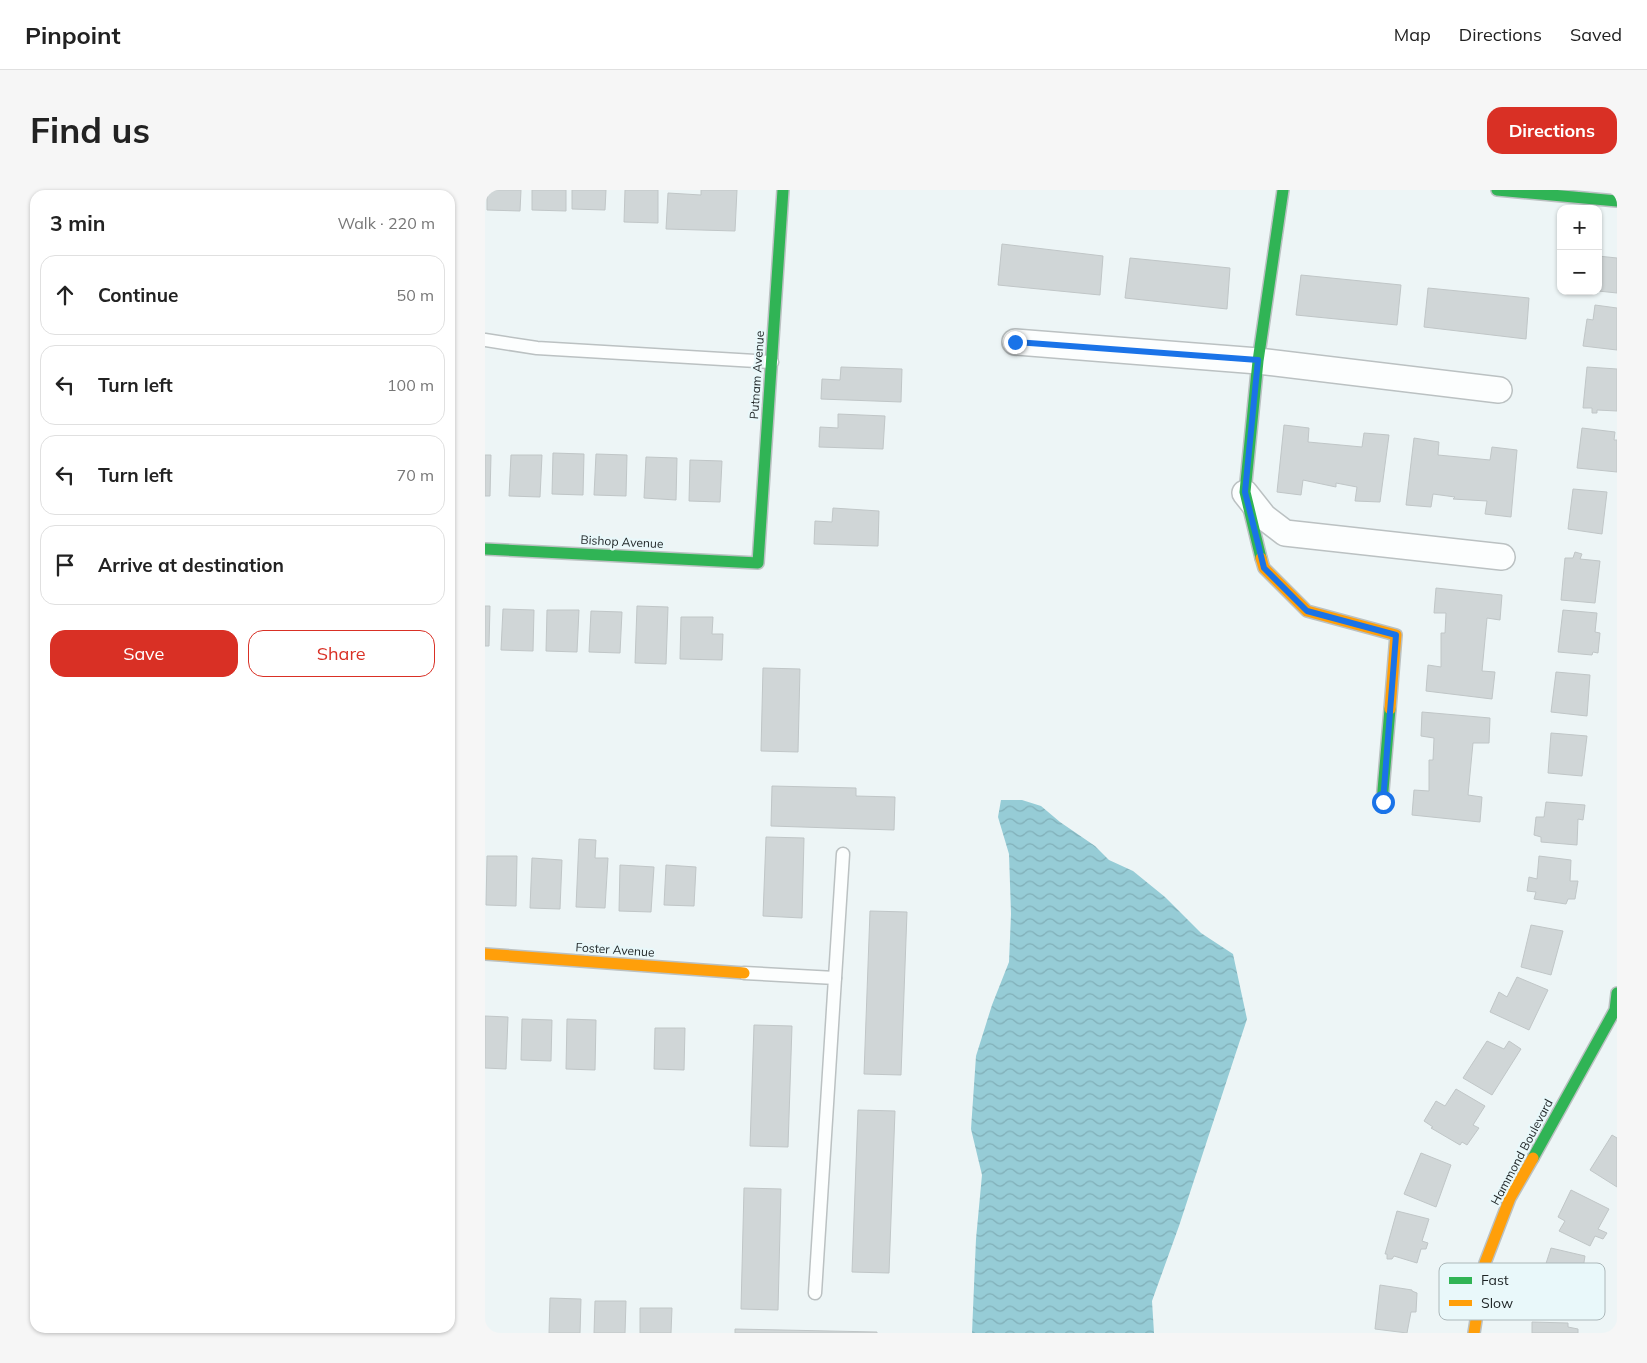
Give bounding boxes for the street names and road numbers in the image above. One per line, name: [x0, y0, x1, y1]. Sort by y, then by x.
street label: Putnam Avenue: [746, 330, 767, 420]
street label: Bishop Avenue: [580, 532, 664, 551]
street label: Foster Avenue: [575, 939, 655, 960]
street label: Hammond Boulevard: [1487, 1096, 1556, 1207]

